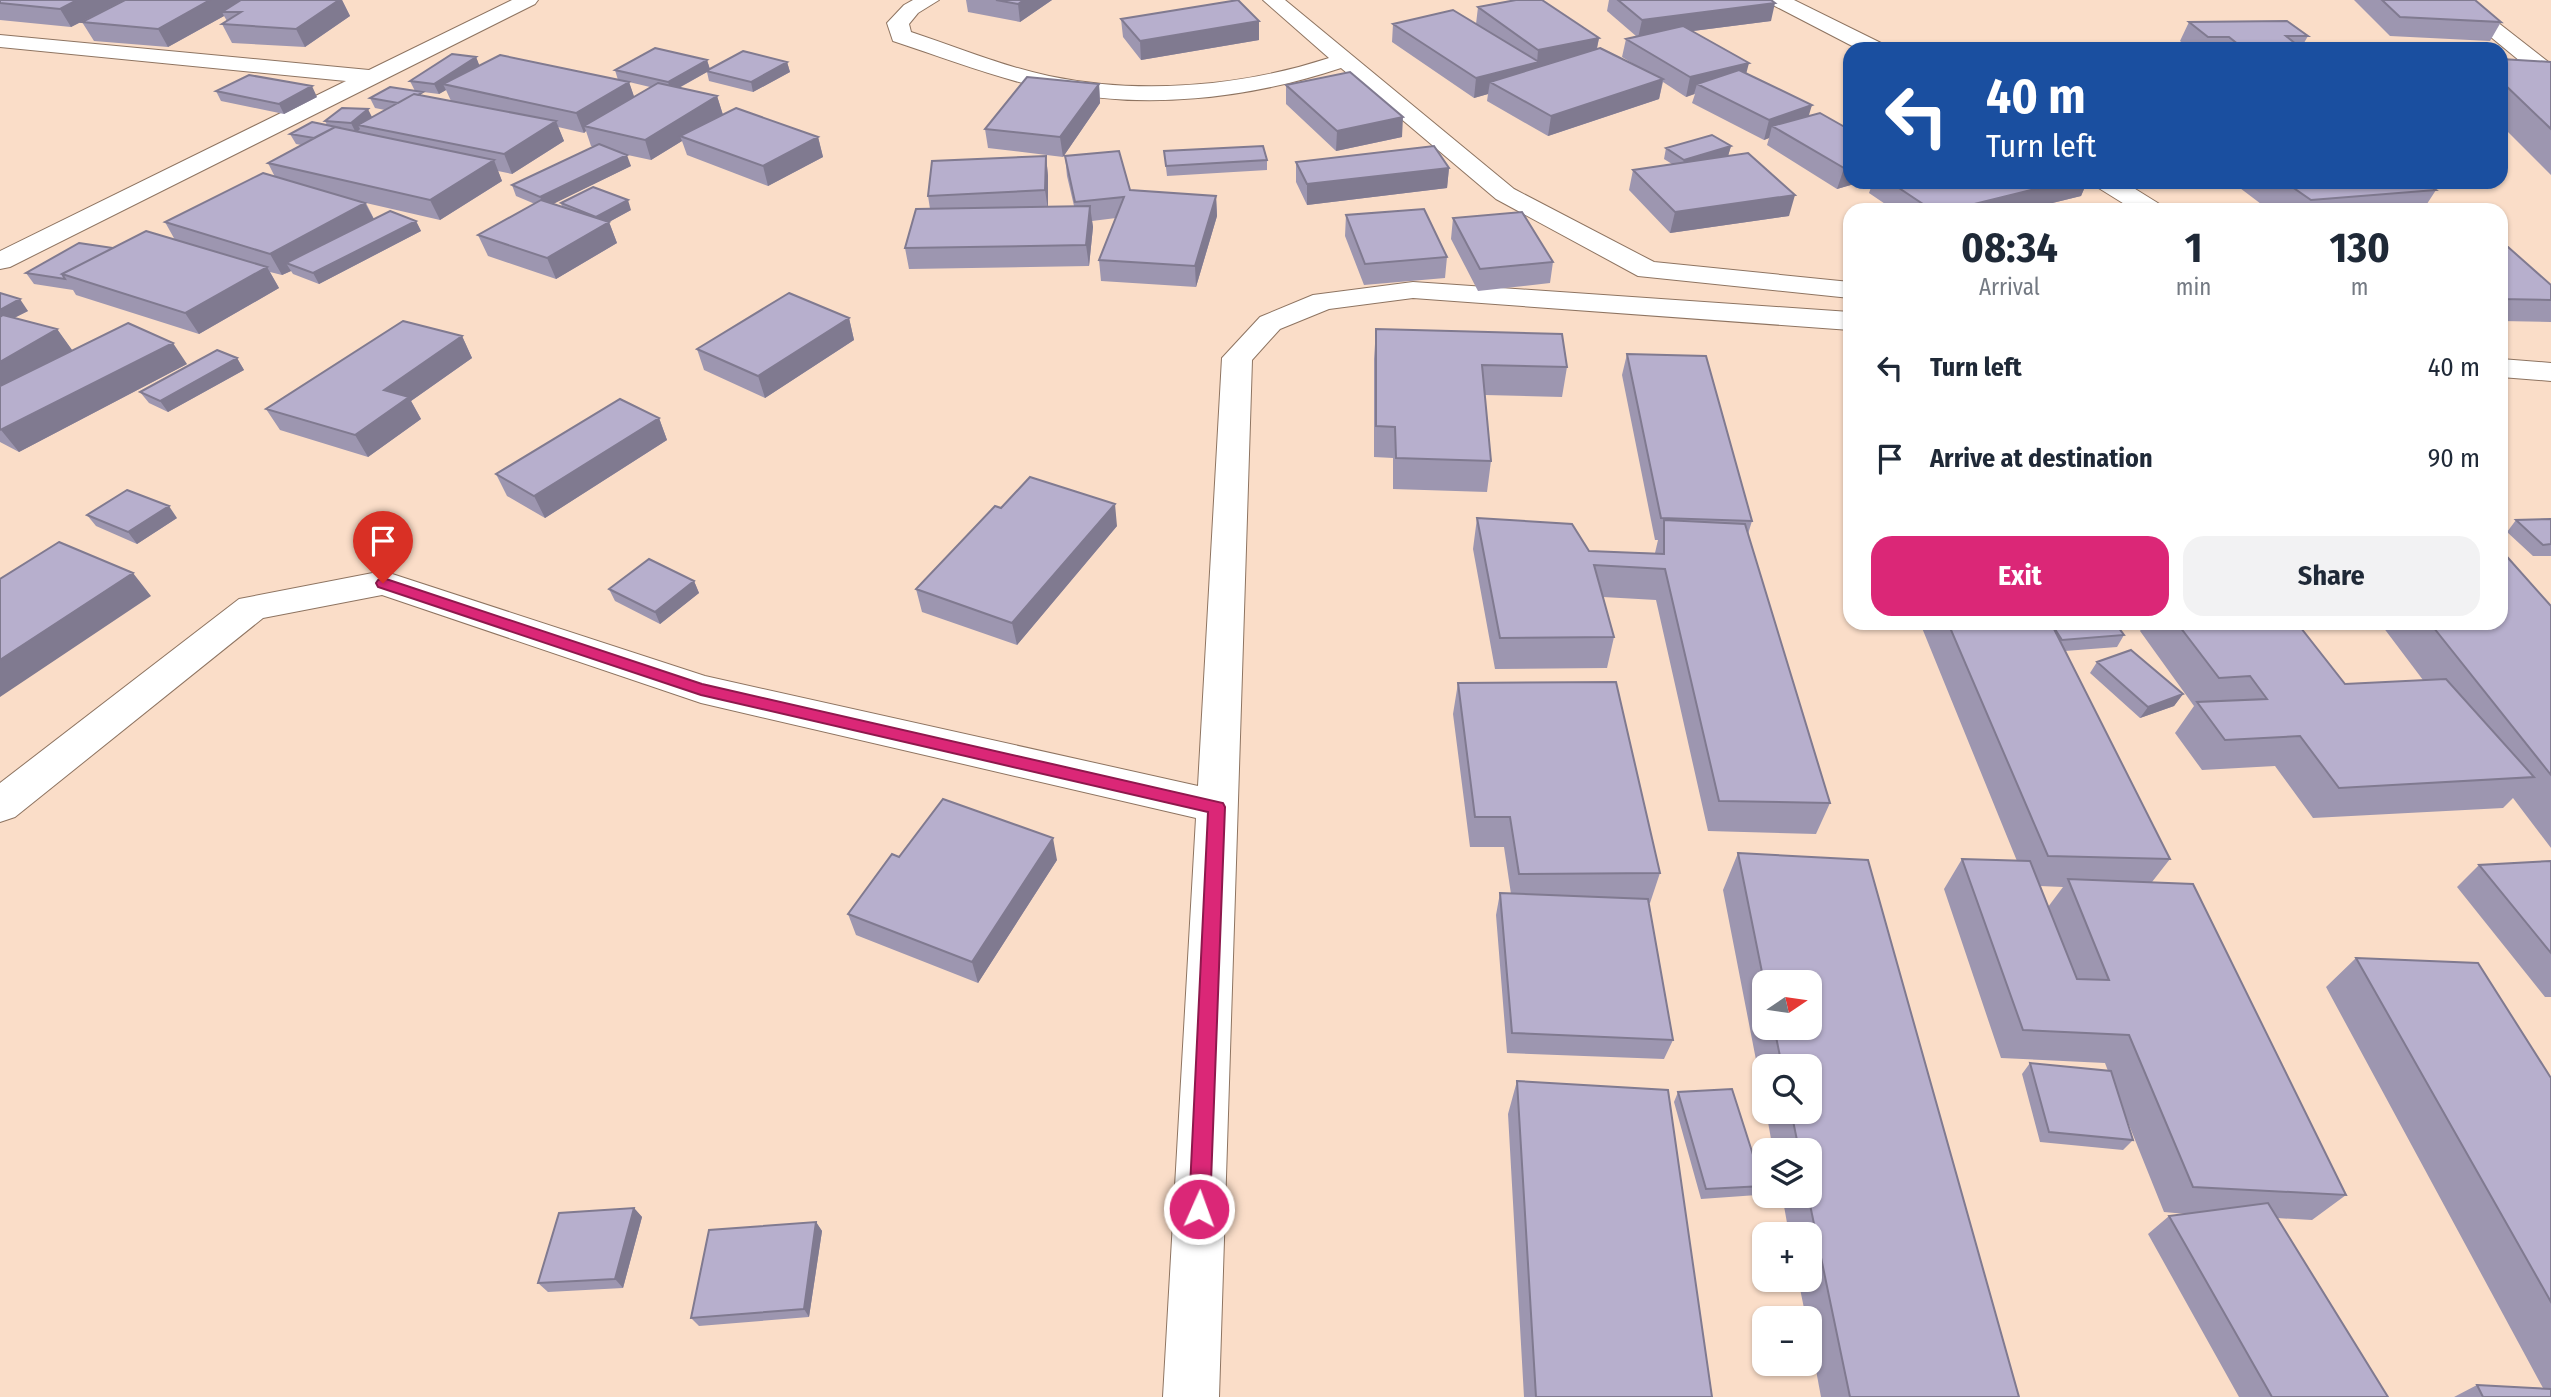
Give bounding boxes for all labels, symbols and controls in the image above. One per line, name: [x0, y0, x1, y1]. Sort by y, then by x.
text: 40 m: [1986, 67, 2086, 126]
icon: left: [1871, 70, 1962, 161]
text: Turn left: [1986, 127, 2096, 165]
text: 08:34: [1961, 223, 2058, 273]
text: 1: [2185, 223, 2202, 273]
text: 130: [2329, 223, 2390, 273]
text: Arrival: [1979, 273, 2040, 301]
text: min: [2176, 273, 2211, 301]
text: m: [2351, 273, 2369, 301]
icon: left: [1871, 349, 1909, 387]
text: Turn left: [1930, 352, 2022, 383]
text: 40 m: [2428, 352, 2480, 383]
icon: arrive: [1871, 440, 1909, 478]
text: Arrive at destination: [1930, 443, 2153, 474]
text: 90 m: [2428, 443, 2480, 474]
pin: [353, 511, 413, 583]
icon: arrive: [364, 522, 402, 560]
button: Exit: [1871, 536, 2169, 616]
button: Share: [2183, 536, 2480, 616]
north arrow: [1752, 970, 1822, 1040]
map controls: [1752, 970, 1822, 1376]
button: search: [1752, 1054, 1822, 1124]
button: layers: [1752, 1138, 1822, 1208]
position arrow: [1162, 1172, 1236, 1246]
button: +: [1752, 1222, 1822, 1292]
button: −: [1752, 1306, 1822, 1376]

